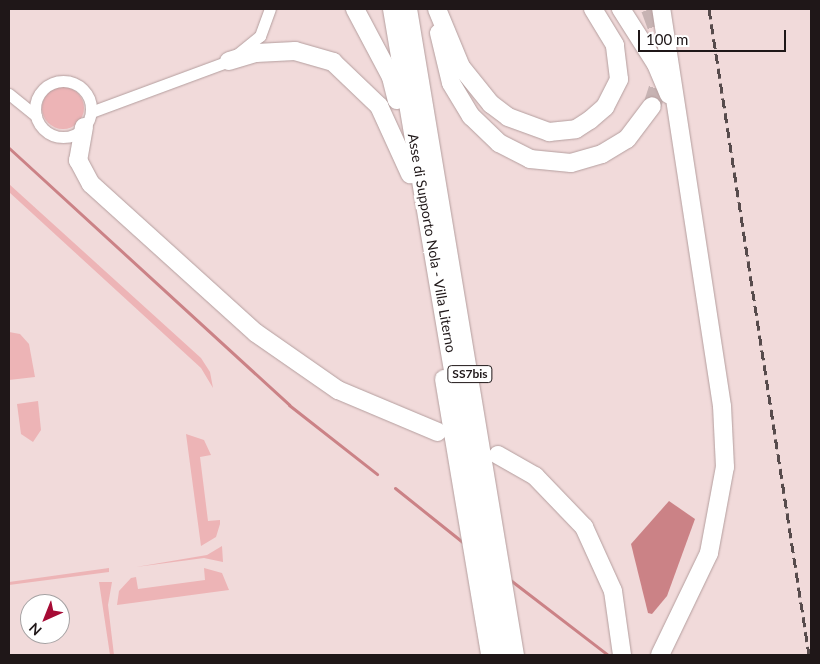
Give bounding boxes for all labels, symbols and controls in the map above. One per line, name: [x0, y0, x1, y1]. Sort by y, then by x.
scale bar: [640, 20, 788, 52]
text: 100 m: [646, 30, 688, 48]
street label: Asse di Supporto Nola - Villa Literno: [404, 132, 460, 354]
road number: SS7bis: [446, 364, 494, 384]
north arrow: [20, 594, 70, 644]
text: N: [25, 620, 45, 639]

